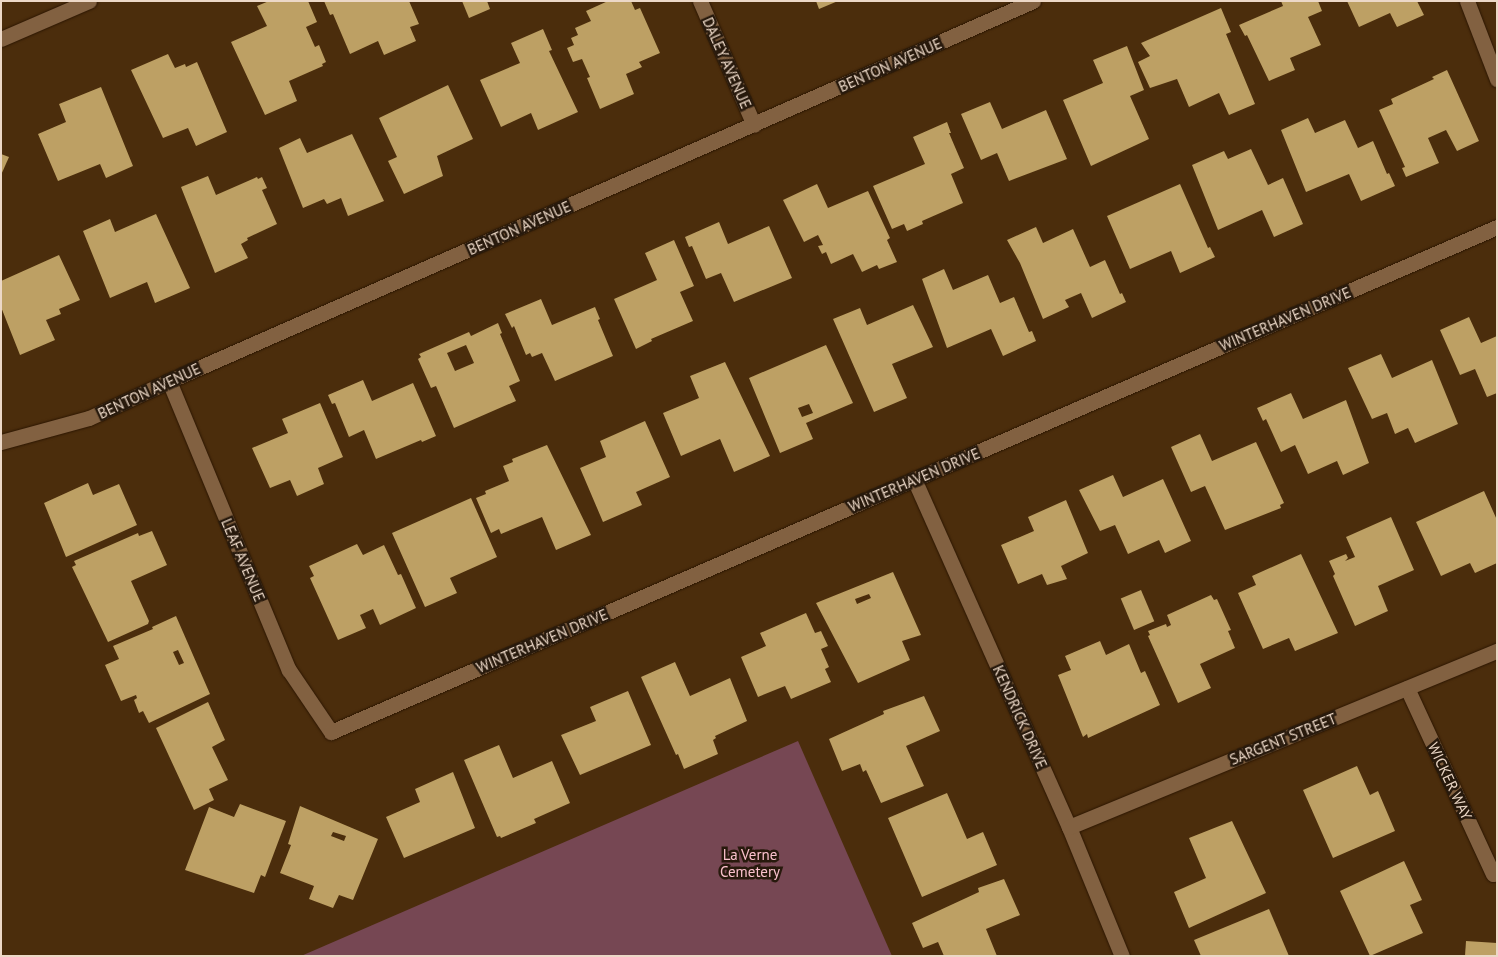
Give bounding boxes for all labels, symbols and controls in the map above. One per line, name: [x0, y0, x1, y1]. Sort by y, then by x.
street label: DALEY AVENUE: [699, 14, 755, 112]
street label: BENTON AVENUE: [835, 34, 945, 96]
street label: BENTON AVENUE: [464, 197, 574, 259]
street label: WINTERHAVEN DRIVE: [1217, 283, 1353, 355]
street label: BENTON AVENUE: [95, 359, 203, 423]
street label: WINTERHAVEN DRIVE: [846, 444, 982, 516]
street label: LEAF AVENUE: [217, 516, 269, 604]
street label: WINTERHAVEN DRIVE: [474, 605, 610, 677]
street label: KENDRICK DRIVE: [989, 662, 1051, 772]
street label: SARGENT STREET: [1227, 709, 1339, 769]
street label: WICKER WAY: [1424, 739, 1476, 823]
park label: La Verne Cemetery: [720, 845, 780, 880]

